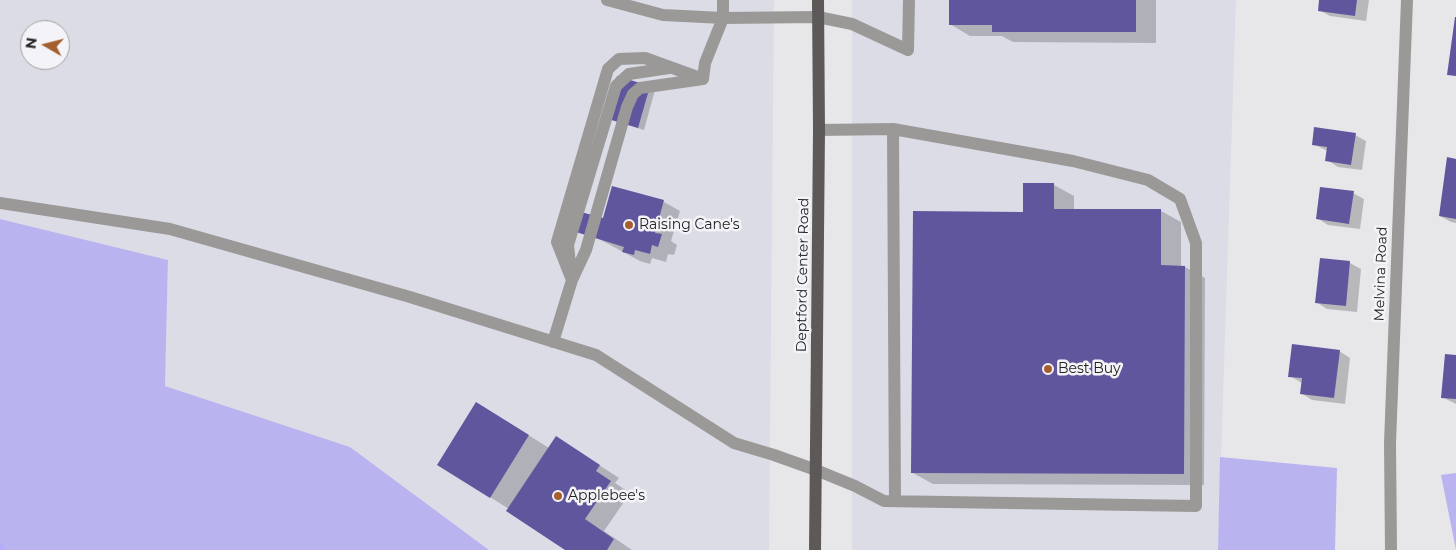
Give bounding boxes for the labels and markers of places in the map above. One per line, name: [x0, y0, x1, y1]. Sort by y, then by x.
place label: Raising Cane's: [639, 217, 740, 233]
marker: Raising Cane's: [623, 219, 635, 231]
place label: Best Buy: [1058, 361, 1121, 377]
marker: Best Buy: [1042, 363, 1054, 375]
place label: Applebee's: [568, 488, 645, 504]
marker: Applebee's: [552, 490, 564, 502]

